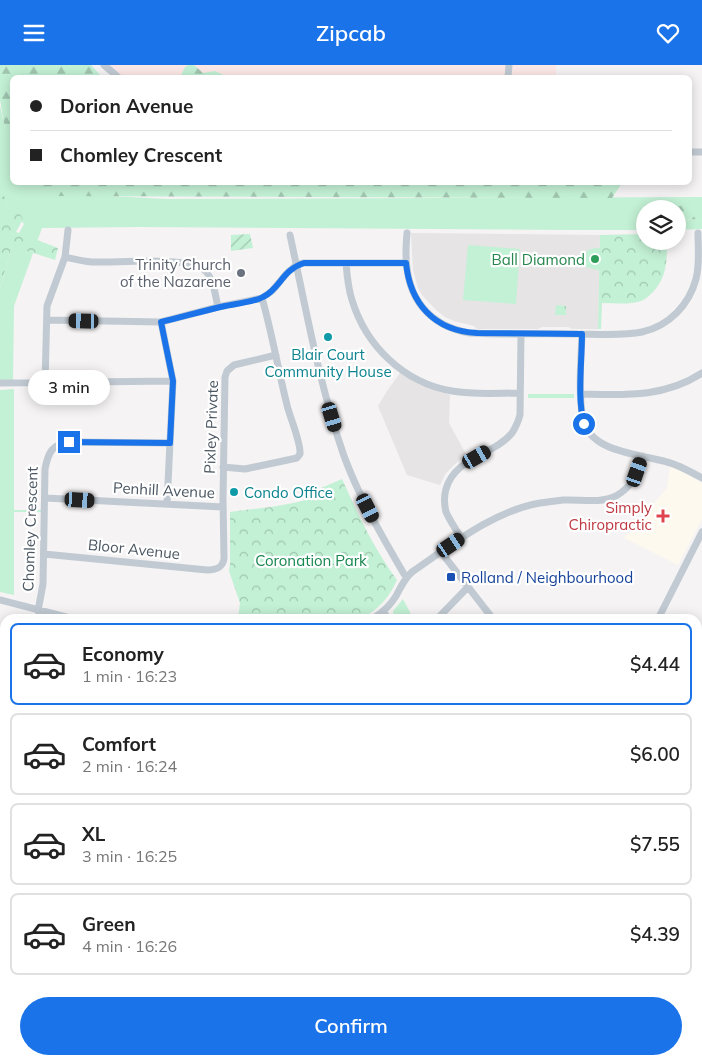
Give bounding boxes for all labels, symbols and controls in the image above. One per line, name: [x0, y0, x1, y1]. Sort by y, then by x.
icon: menu: [20, 19, 48, 47]
text: Zipcab: [316, 19, 386, 47]
icon: heart: [654, 19, 682, 47]
text: Dorion Avenue: [60, 94, 194, 118]
text: Chomley Crescent: [60, 143, 222, 167]
map controls: [636, 200, 686, 250]
button: layers: [636, 200, 686, 250]
place label: Ball Diamond: [491, 250, 585, 269]
marker: Ball Diamond: [589, 253, 601, 265]
place label: Trinity Church of the Nazarene: [120, 255, 231, 291]
marker: Trinity Church of the Nazarene: [235, 267, 247, 279]
car: [68, 313, 99, 329]
marker: Blair Court Community House: [322, 331, 334, 343]
place label: Blair Court Community House: [264, 345, 392, 381]
callout: 3 min: [28, 369, 110, 405]
text: 3 min: [48, 377, 90, 397]
street label: Pixley Private: [200, 380, 222, 474]
car: [320, 400, 343, 434]
route start: [573, 413, 595, 435]
route end: [58, 431, 80, 453]
car: [460, 443, 493, 471]
car: [625, 455, 648, 489]
street label: Chomley Crescent: [18, 466, 42, 592]
street label: Penhill Avenue: [113, 478, 215, 502]
place label: Condo Office: [244, 483, 333, 502]
marker: Condo Office: [228, 486, 240, 498]
car: [354, 491, 381, 525]
car: [64, 492, 95, 508]
place label: Simply Chiropractic: [568, 498, 652, 534]
marker: Simply Chiropractic: [656, 509, 670, 523]
car: [434, 530, 467, 560]
street label: Bloor Avenue: [87, 535, 181, 563]
park label: Coronation Park: [255, 551, 367, 570]
place label: Rolland / Neighbourhood: [461, 568, 633, 587]
marker: Rolland / Neighbourhood: [445, 571, 457, 583]
icon: car: [22, 642, 67, 687]
text: Economy: [82, 642, 164, 666]
text: $4.44: [630, 652, 680, 676]
text: 1 min · 16:23: [82, 666, 177, 686]
icon: car: [22, 732, 67, 777]
text: Comfort: [82, 732, 156, 756]
text: $6.00: [630, 742, 680, 766]
text: 2 min · 16:24: [82, 756, 177, 776]
icon: car: [22, 822, 67, 867]
text: XL: [82, 822, 105, 846]
text: $7.55: [630, 832, 680, 856]
text: 3 min · 16:25: [82, 846, 177, 866]
icon: car: [22, 912, 67, 957]
text: Green: [82, 912, 136, 936]
text: $4.39: [630, 922, 680, 946]
text: 4 min · 16:26: [82, 936, 177, 956]
button: Confirm: [20, 997, 682, 1055]

